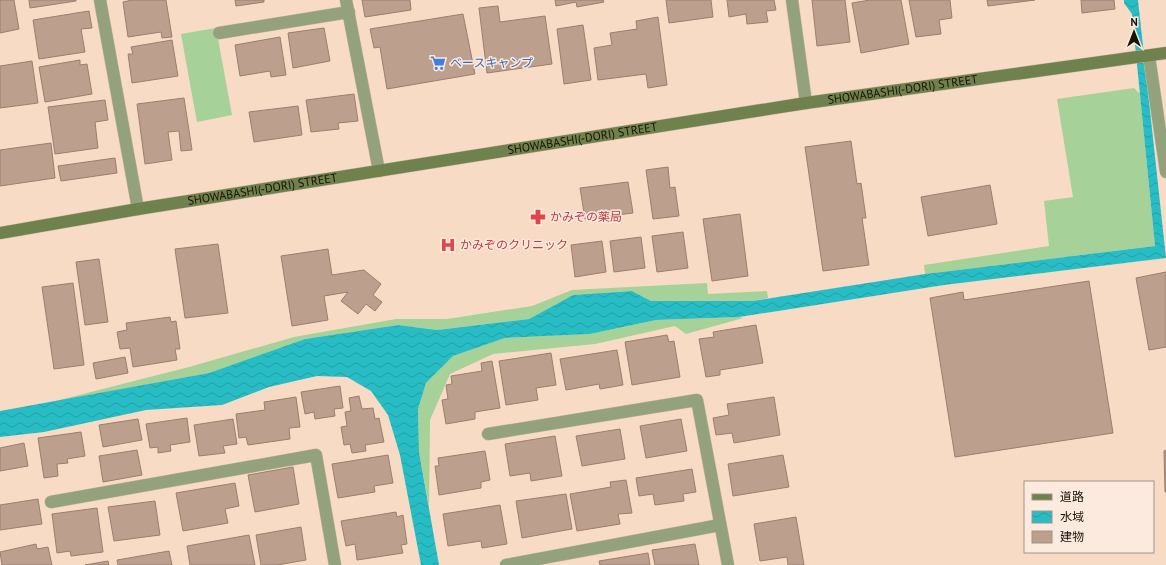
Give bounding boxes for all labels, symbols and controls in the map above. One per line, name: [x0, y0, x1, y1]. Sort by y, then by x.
north arrow: [1114, 12, 1154, 52]
text: N: [1130, 15, 1138, 29]
supermarket icon: ベースキャンプ: [429, 54, 447, 72]
place label: ベースキャンプ: [450, 55, 533, 70]
street label: SHOWABASHI(-DORI) STREET: [827, 71, 979, 107]
street label: SHOWABASHI(-DORI) STREET: [506, 119, 659, 157]
street label: SHOWABASHI(-DORI) STREET: [186, 169, 339, 208]
pharmacy icon: かみぞの薬局: [529, 208, 547, 226]
place label: かみぞの薬局: [550, 209, 622, 224]
hospital icon: かみぞのクリニック: [439, 236, 457, 254]
place label: かみぞのクリニック: [460, 237, 568, 252]
legend: [1024, 481, 1154, 553]
text: 道路: [1060, 489, 1084, 504]
text: 水域: [1060, 509, 1084, 524]
text: 建物: [1060, 529, 1084, 544]

